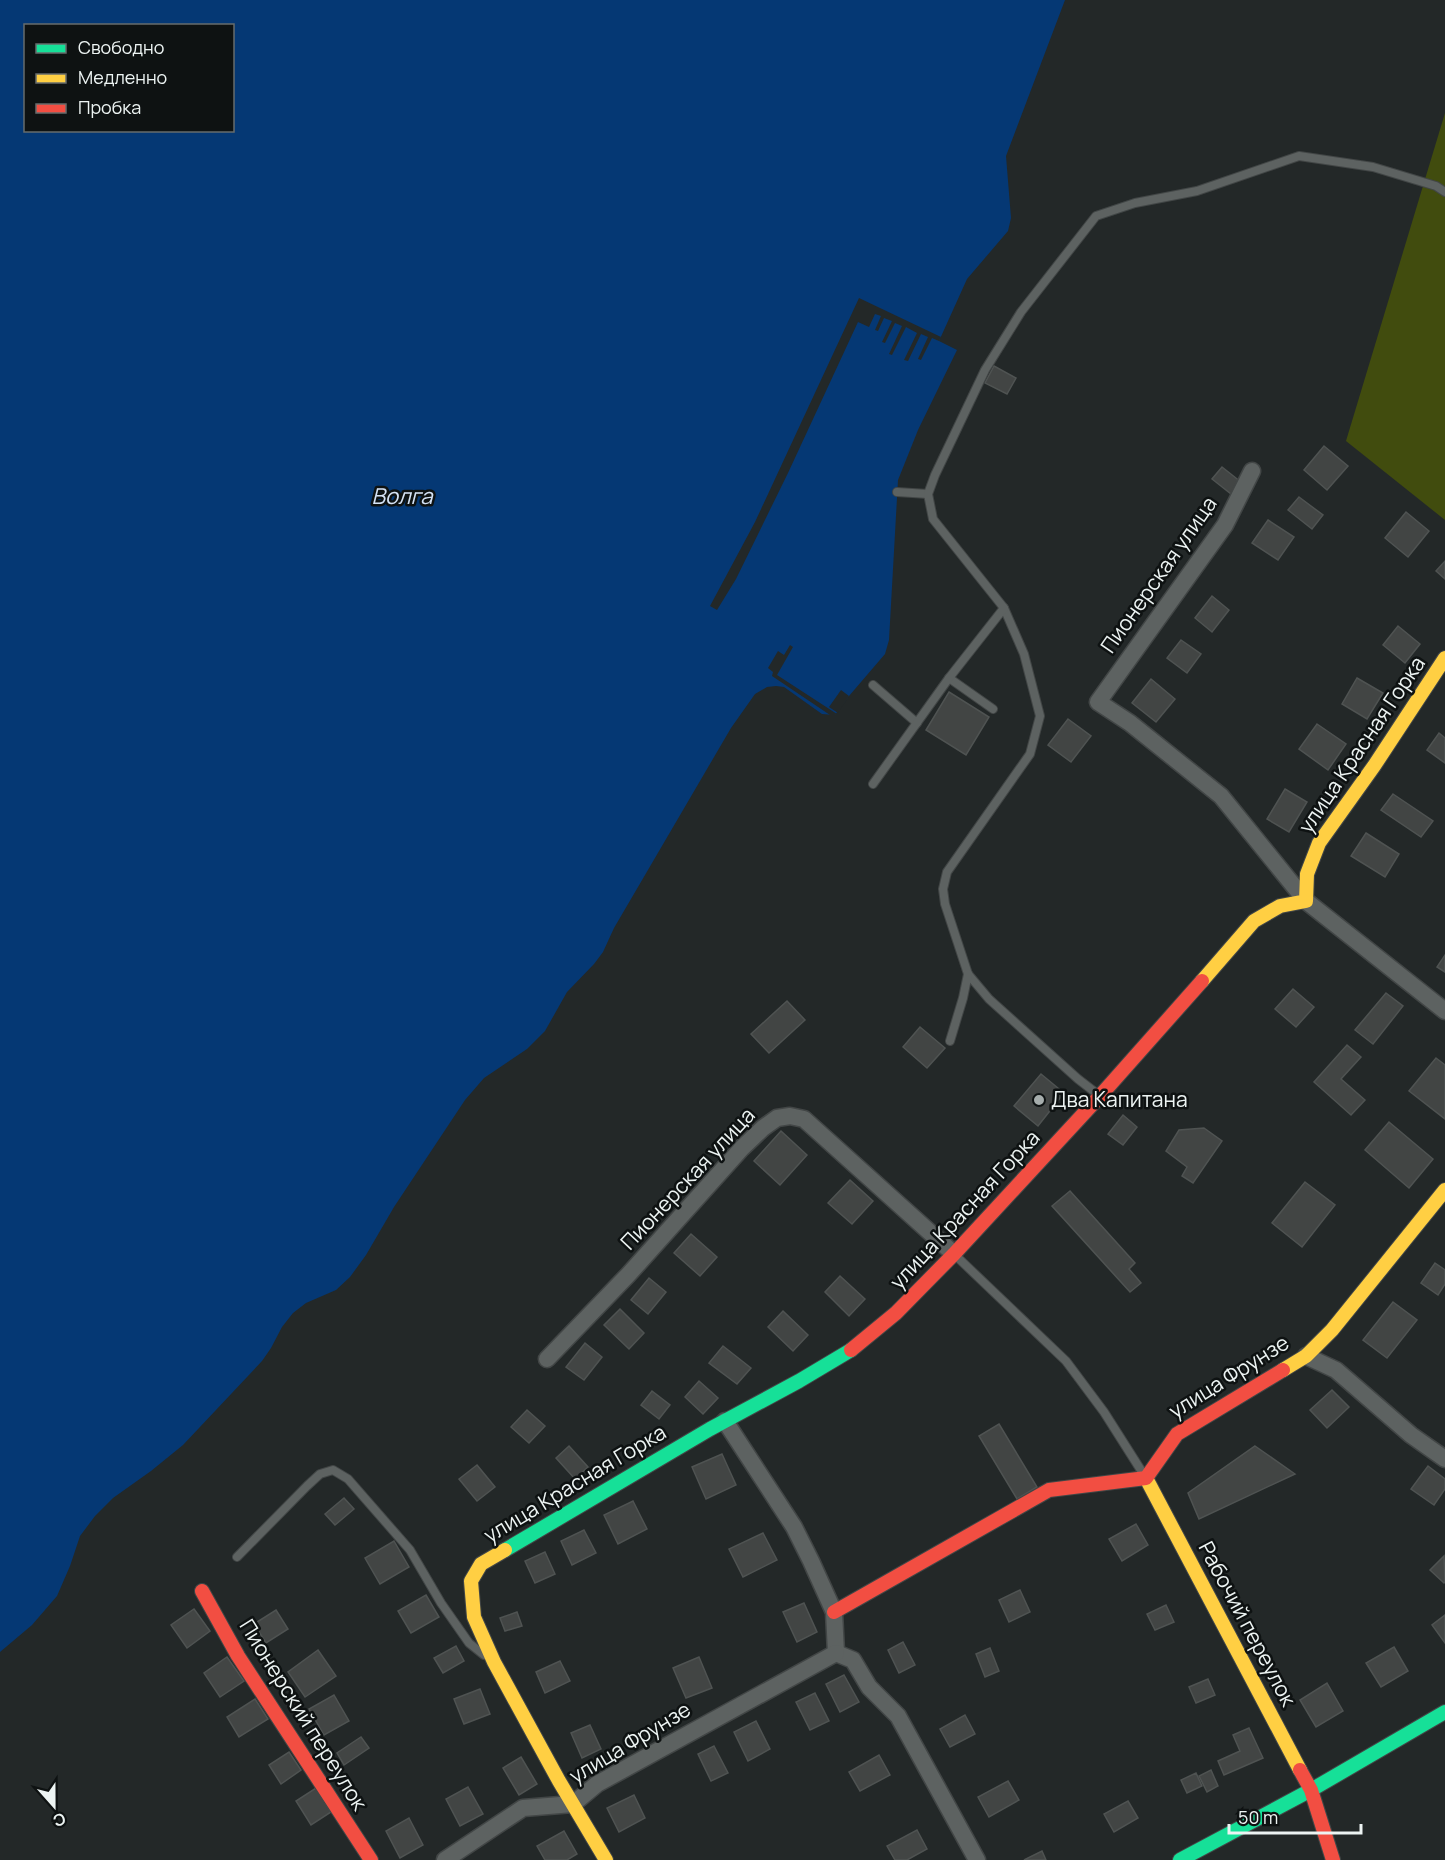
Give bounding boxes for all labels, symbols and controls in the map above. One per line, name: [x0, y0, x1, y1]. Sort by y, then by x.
legend: [24, 24, 234, 132]
text: Свободно: [78, 35, 164, 59]
text: Медленно: [78, 65, 167, 89]
text: Пробка: [78, 95, 141, 119]
water label: Волга: [371, 481, 434, 511]
street label: Пионерская улица: [1094, 491, 1223, 658]
street label: улица Красная Горка: [1291, 650, 1431, 838]
place label: Два Капитана: [1051, 1085, 1188, 1113]
marker: Два Капитана: [1032, 1093, 1046, 1107]
street label: Пионерская улица: [614, 1101, 761, 1255]
street label: улица Красная Горка: [883, 1124, 1045, 1295]
street label: улица Фрунзе: [1163, 1328, 1294, 1424]
street label: улица Красная Горка: [478, 1418, 671, 1549]
street label: Рабочий переулок: [1193, 1536, 1303, 1711]
street label: Пионерский переулок: [234, 1614, 374, 1816]
street label: улица Фрунзе: [564, 1695, 695, 1789]
north arrow: [24, 1776, 84, 1836]
scale bar: [1229, 1797, 1361, 1835]
text: 50 m: [1238, 1805, 1278, 1829]
text: С: [50, 1808, 69, 1832]

